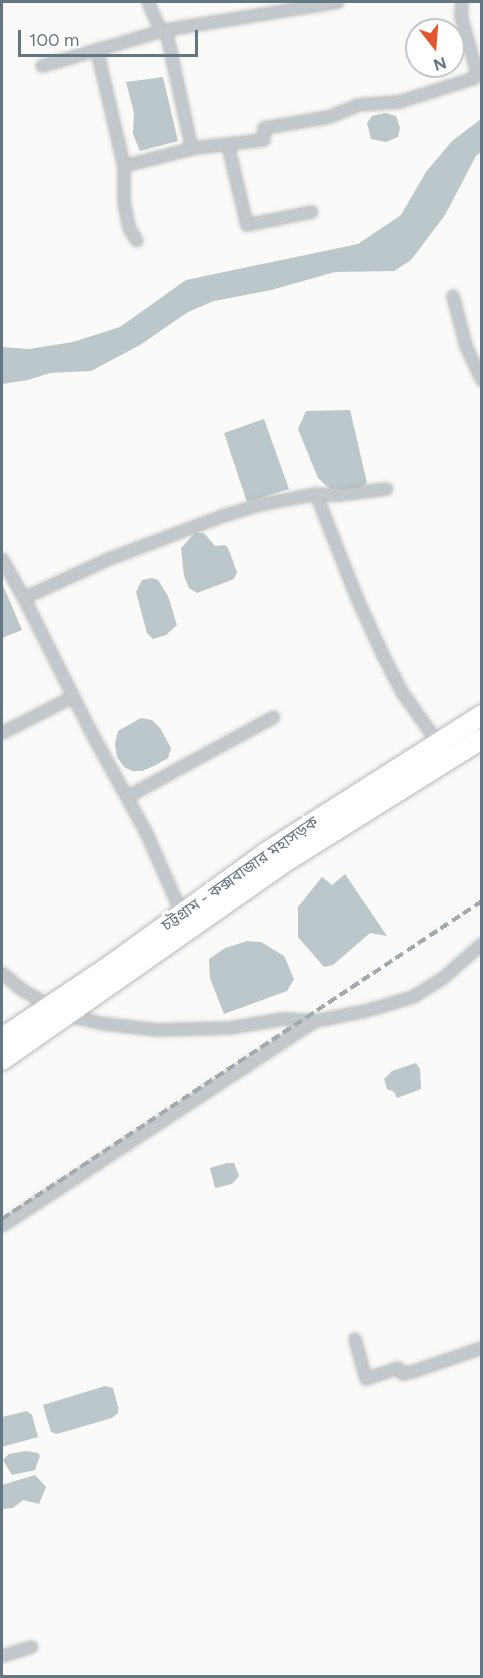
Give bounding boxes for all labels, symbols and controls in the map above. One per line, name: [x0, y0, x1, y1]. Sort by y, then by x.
scale bar: [21, 18, 201, 56]
north arrow: [405, 18, 465, 78]
text: 100 m: [29, 29, 79, 51]
text: N: [431, 53, 449, 75]
street label: চট্টগ্রাম - কক্সবাজার মহাসড়ক: [158, 813, 322, 935]

